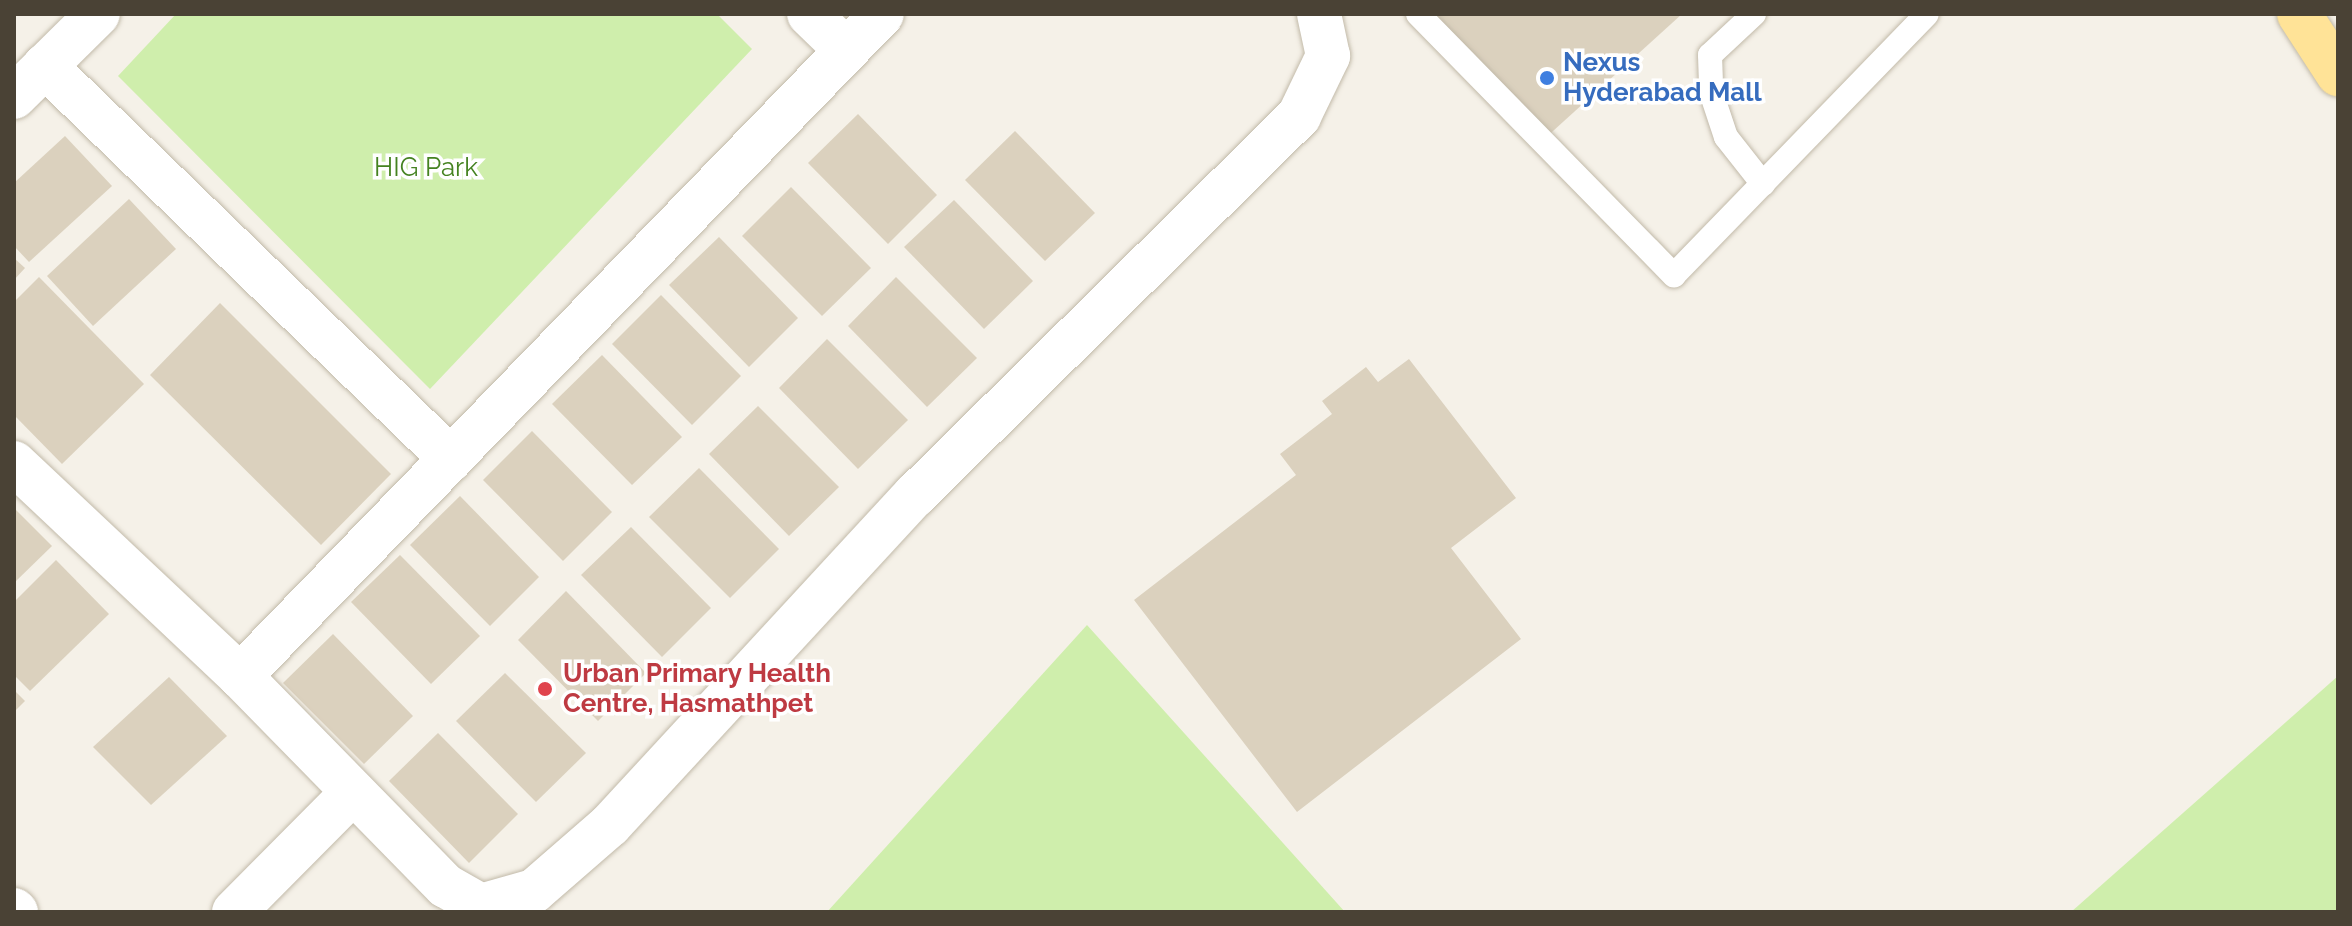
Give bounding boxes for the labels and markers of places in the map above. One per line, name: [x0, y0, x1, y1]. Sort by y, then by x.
place label: Nexus Hyderabad Mall: [1563, 47, 1762, 108]
marker: Nexus Hyderabad Mall: [1538, 69, 1556, 87]
place label: Urban Primary Health Centre, Hasmathpet: [563, 658, 832, 720]
marker: Urban Primary Health Centre, Hasmathpet: [534, 678, 556, 700]

